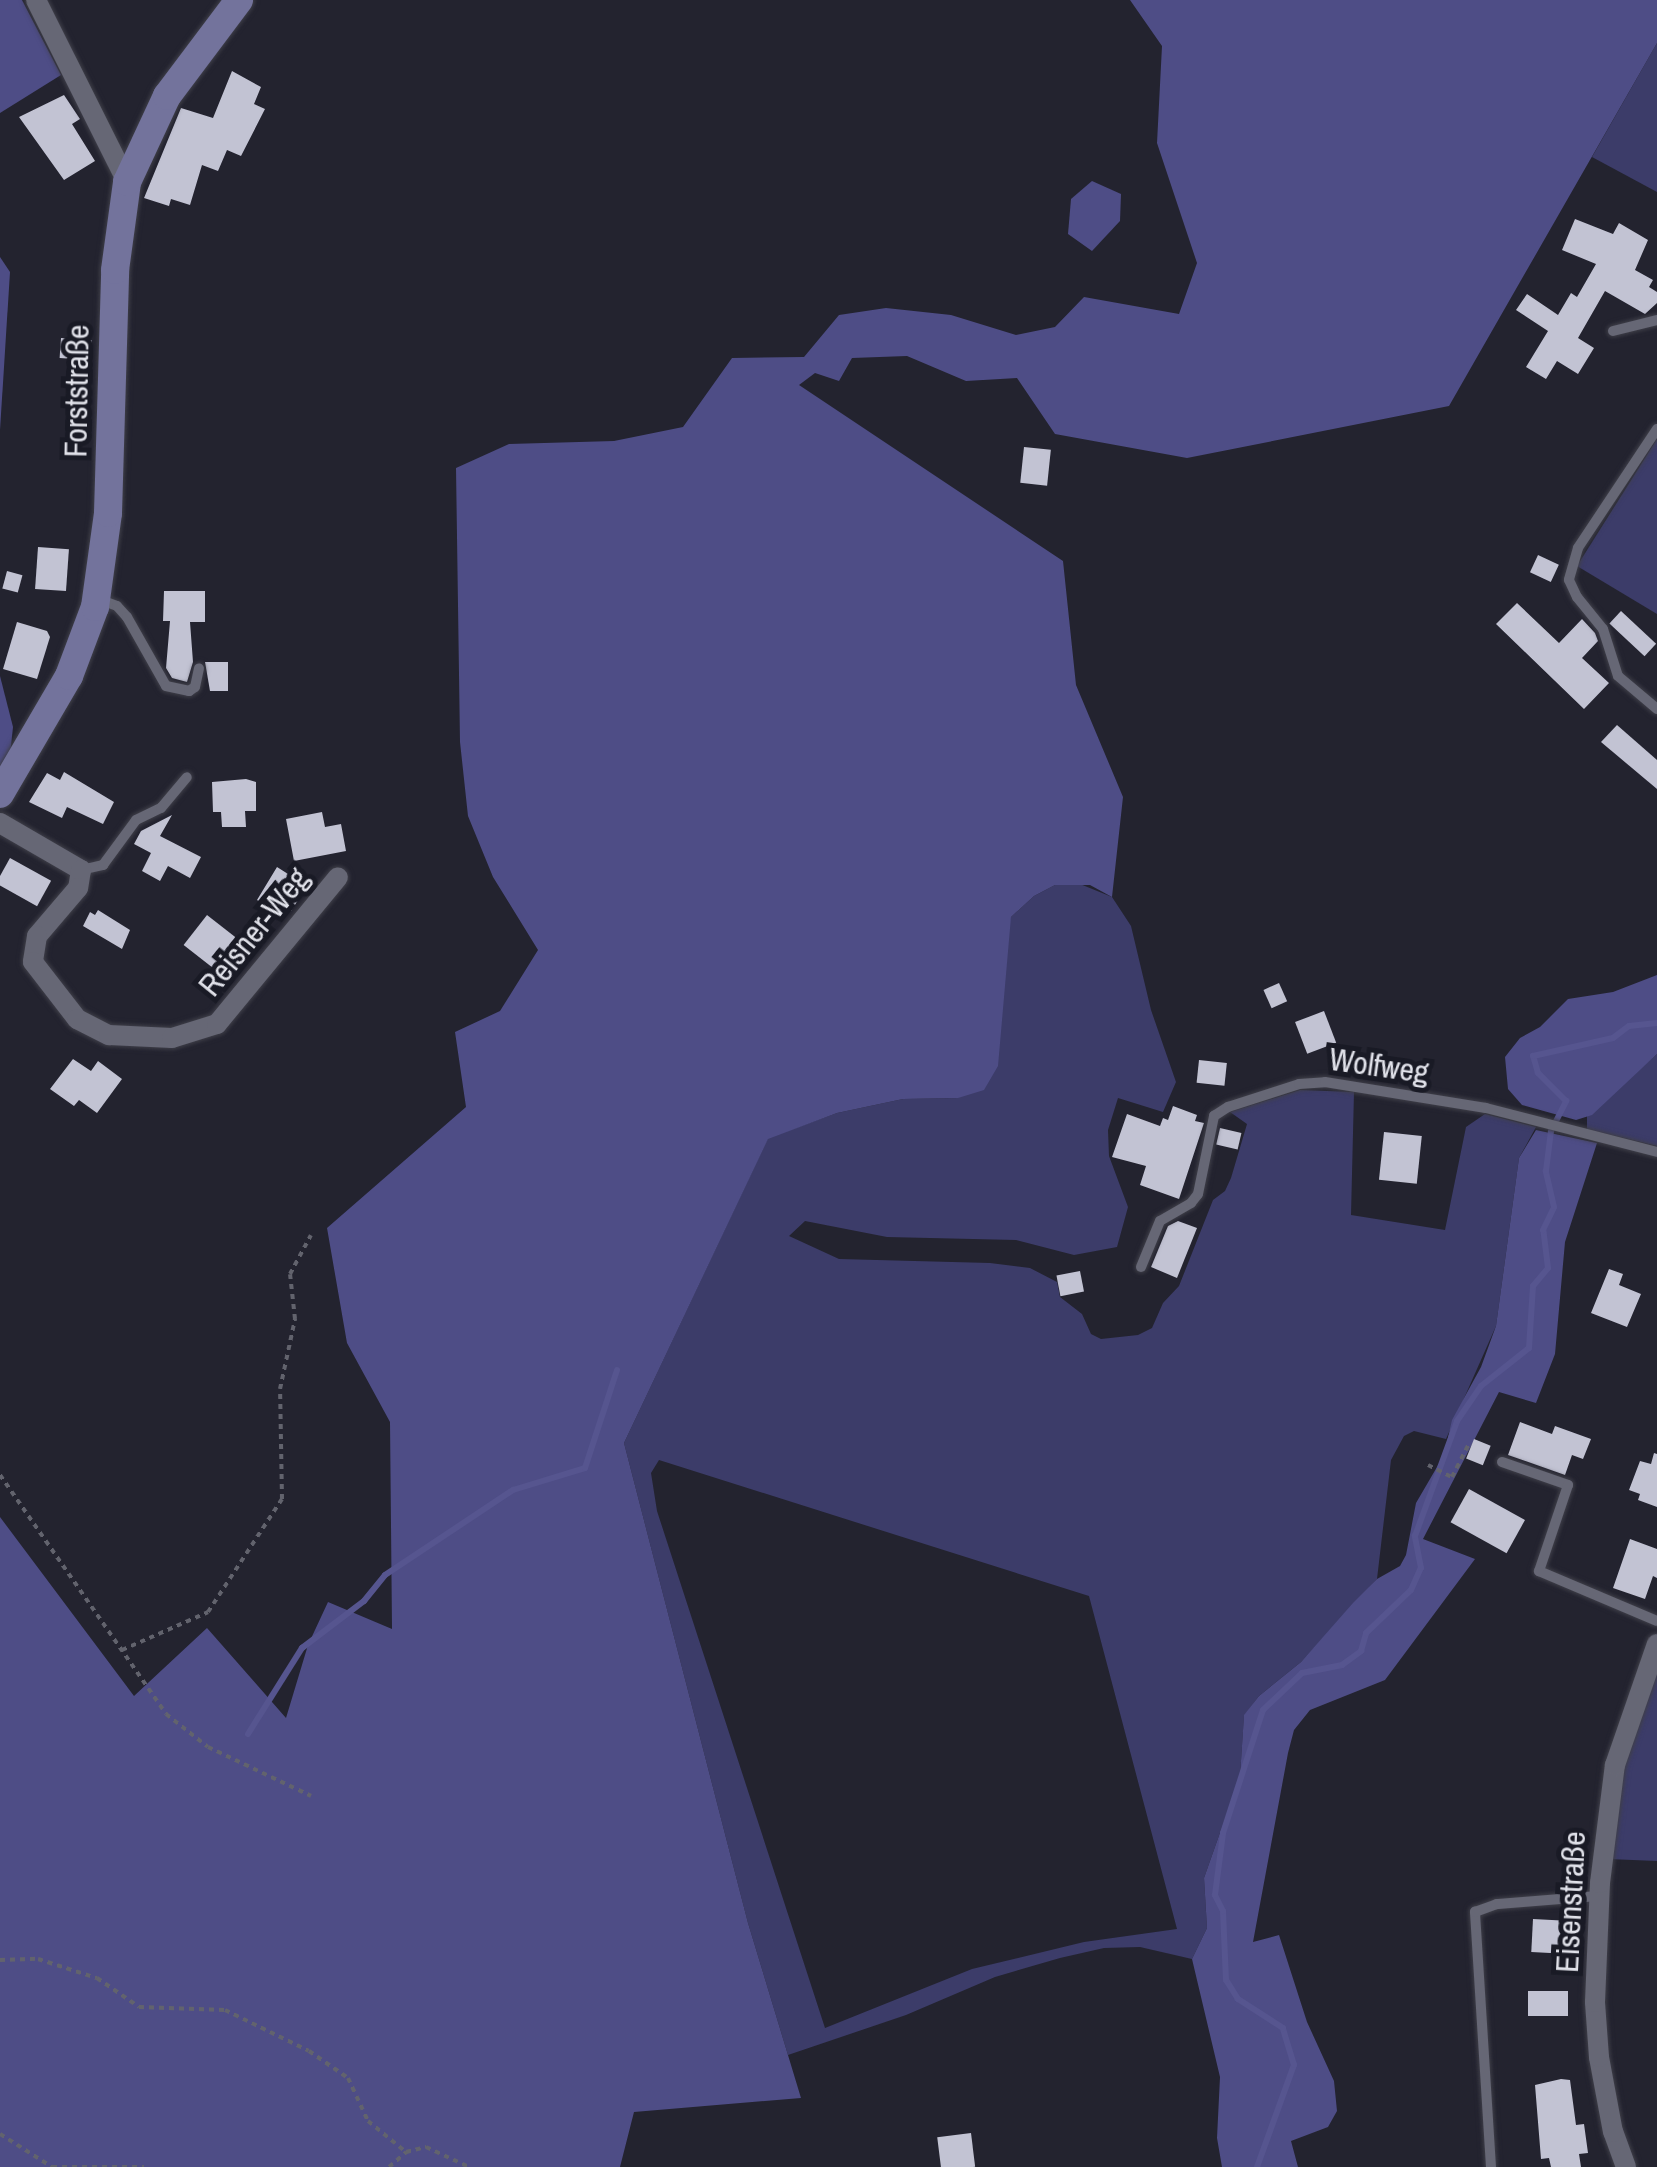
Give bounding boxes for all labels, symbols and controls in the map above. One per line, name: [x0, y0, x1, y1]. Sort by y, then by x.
street label: Forststraße: [57, 324, 97, 458]
street label: Reisner-Weg: [191, 860, 317, 1004]
street label: Wolfweg: [1327, 1040, 1431, 1092]
street label: Eisenstraße: [1548, 1830, 1594, 1974]

